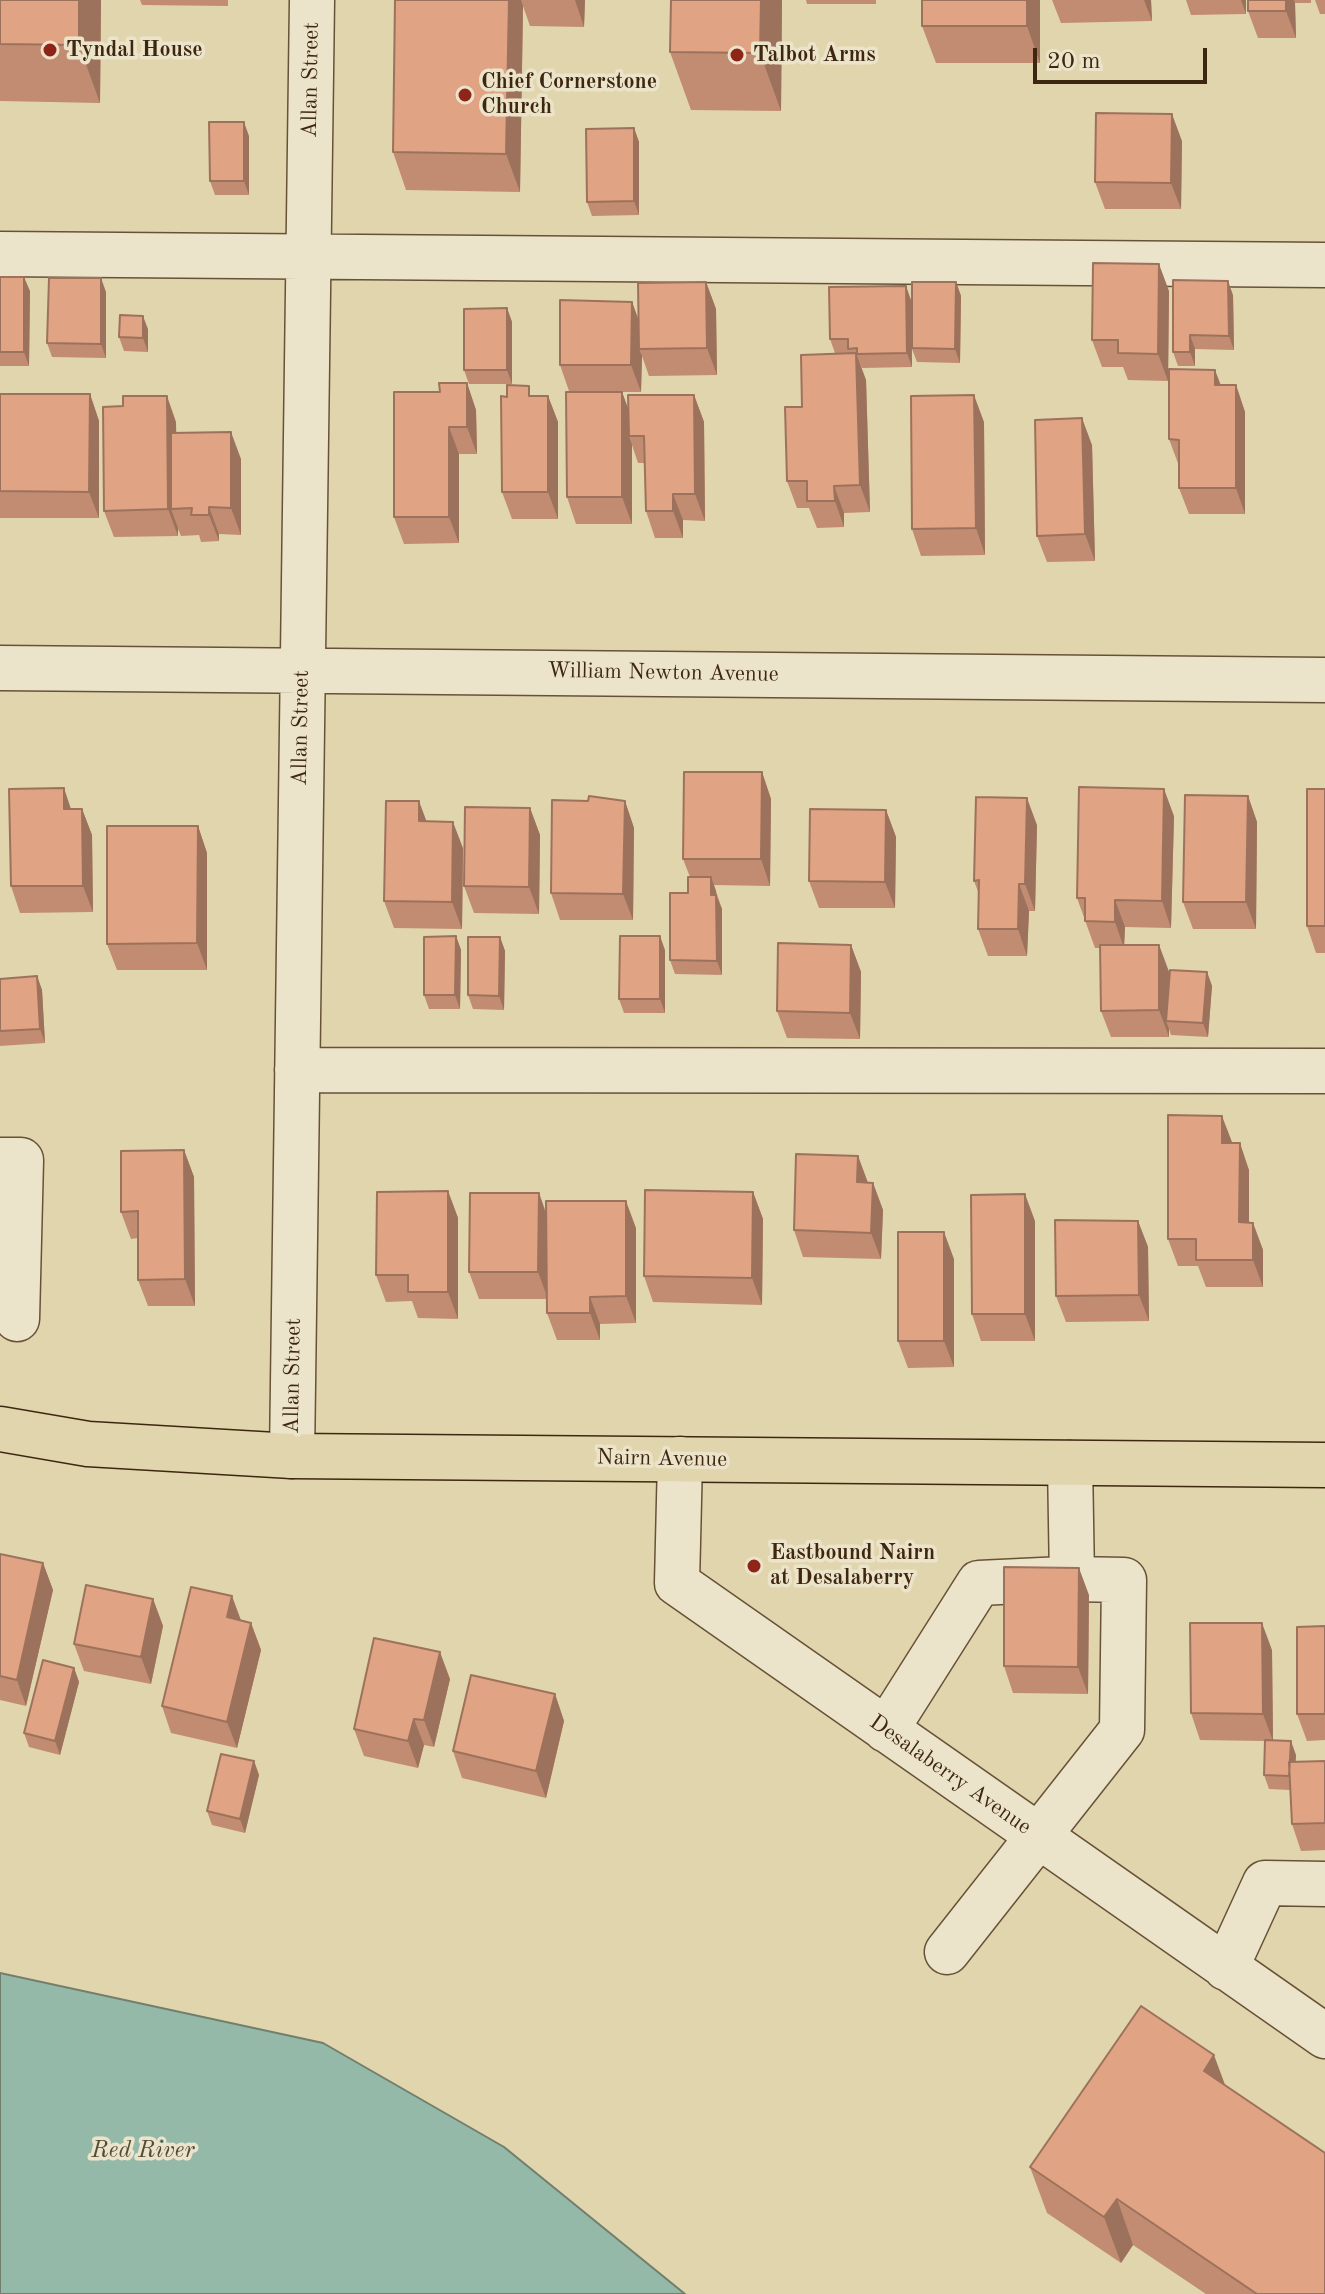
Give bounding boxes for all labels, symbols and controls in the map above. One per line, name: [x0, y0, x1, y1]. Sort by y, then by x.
street label: Allan Street: [297, 22, 325, 138]
scale bar: [1037, 32, 1211, 82]
place label: Tyndal House: [66, 37, 203, 63]
marker: Tyndal House: [41, 41, 59, 59]
place label: Talbot Arms: [753, 42, 876, 68]
marker: Talbot Arms: [728, 46, 746, 64]
text: 20 m: [1047, 50, 1101, 74]
place label: Chief Cornerstone Church: [481, 69, 657, 120]
marker: Chief Cornerstone Church: [456, 86, 474, 104]
street label: William Newton Avenue: [547, 658, 779, 688]
street label: Allan Street: [287, 670, 315, 786]
street label: Allan Street: [279, 1318, 307, 1434]
street label: Nairn Avenue: [596, 1445, 728, 1473]
place label: Eastbound Nairn at Desalaberry: [770, 1540, 935, 1592]
marker: Eastbound Nairn at Desalaberry: [745, 1557, 763, 1575]
street label: Desalaberry Avenue: [864, 1709, 1036, 1841]
water label: Red River: [91, 2137, 195, 2165]

